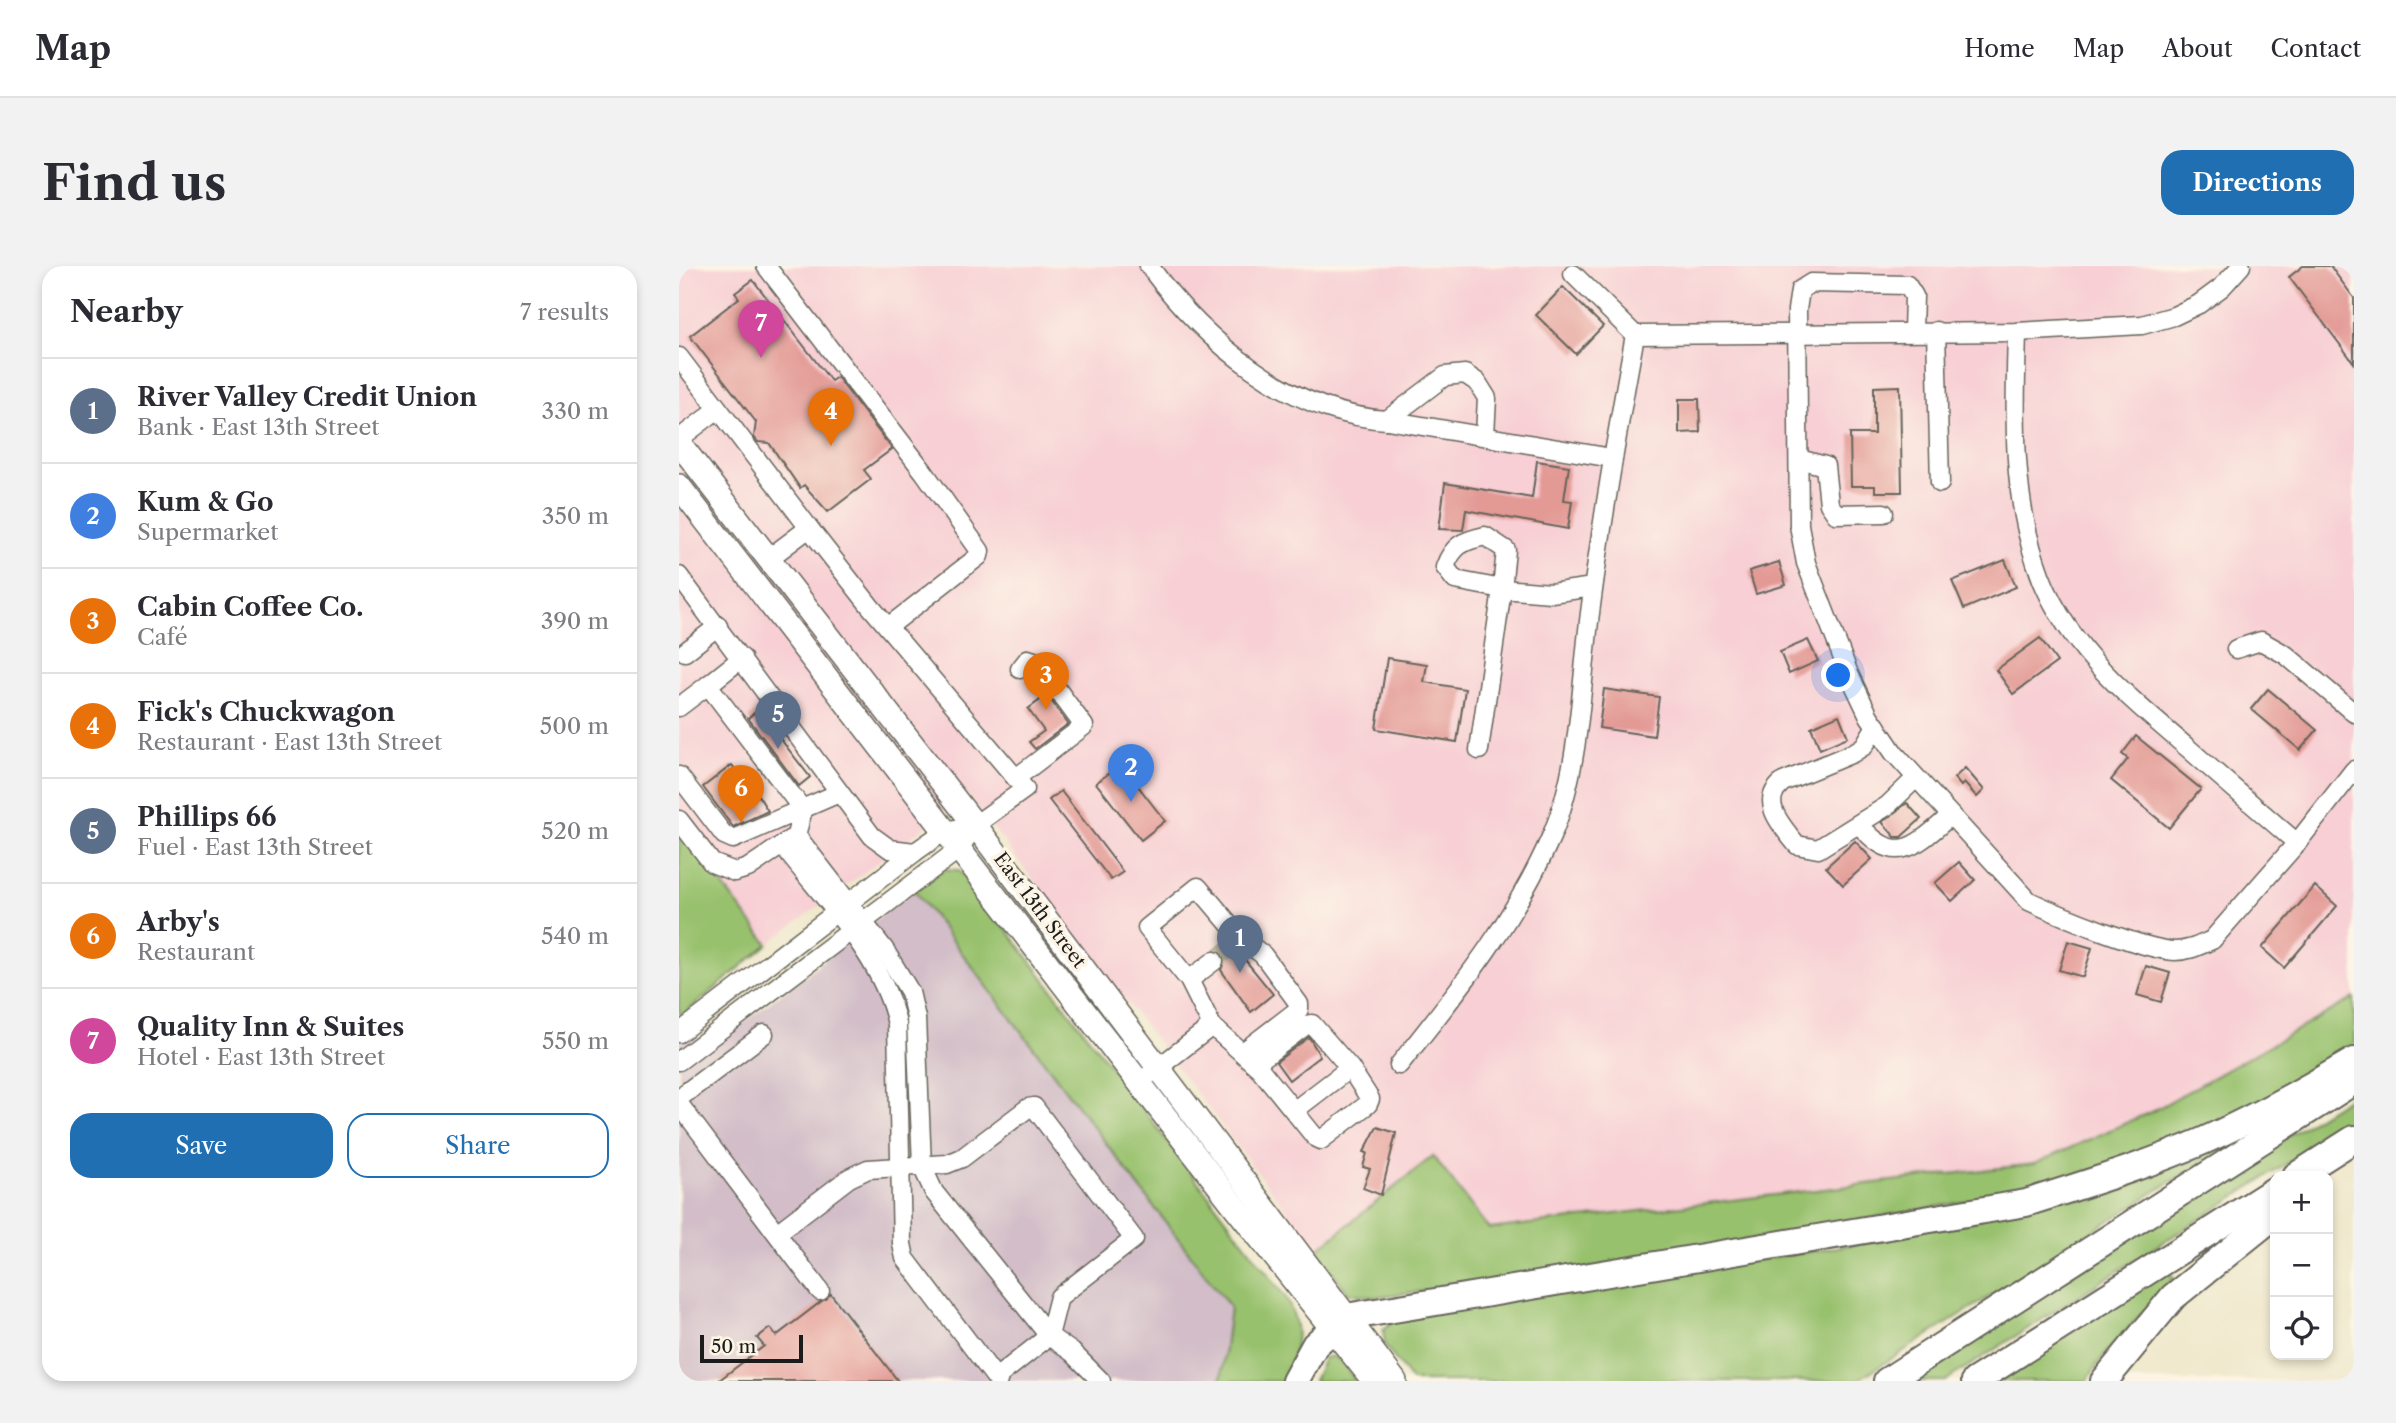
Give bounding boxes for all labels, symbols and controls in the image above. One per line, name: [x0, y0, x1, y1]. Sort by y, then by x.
text: Map: [35, 28, 111, 69]
text: Home: [1964, 34, 2035, 63]
text: Map: [2073, 34, 2124, 63]
text: About: [2162, 34, 2233, 63]
text: Contact: [2271, 34, 2361, 63]
button: Directions: [2161, 150, 2354, 215]
text: Find us: [42, 152, 226, 213]
text: Nearby: [70, 293, 183, 330]
text: 7 results: [520, 298, 609, 326]
pin: 7: [738, 300, 784, 358]
text: River Valley Credit Union: [137, 381, 477, 413]
pin: 4: [808, 388, 854, 446]
text: 1: [88, 397, 98, 425]
text: 330 m: [542, 397, 609, 425]
text: Bank · East 13th Street: [137, 413, 379, 441]
text: Kum & Go: [137, 486, 273, 518]
text: 2: [86, 502, 100, 530]
text: 350 m: [542, 502, 609, 530]
text: Supermarket: [137, 518, 278, 546]
text: Cabin Coffee Co.: [137, 591, 363, 623]
text: 3: [87, 607, 100, 635]
text: 390 m: [541, 607, 609, 635]
text: Café: [137, 623, 188, 651]
pin: 3: [1023, 652, 1069, 710]
your location: [1821, 658, 1855, 692]
pin: 5: [755, 691, 801, 749]
text: Fick's Chuckwagon: [137, 696, 395, 728]
text: 4: [86, 712, 100, 740]
text: 500 m: [540, 712, 609, 740]
text: Restaurant · East 13th Street: [137, 728, 442, 756]
pin: 2: [1108, 744, 1154, 802]
pin: 6: [718, 765, 764, 823]
text: Phillips 66: [137, 801, 277, 833]
text: 5: [87, 817, 99, 845]
text: 520 m: [541, 817, 609, 845]
text: Fuel · East 13th Street: [137, 833, 373, 861]
street label: East 13th Street: [989, 848, 1091, 973]
text: Arby's: [137, 906, 220, 938]
pin: 1: [1217, 915, 1263, 973]
text: 6: [86, 922, 100, 950]
text: 540 m: [541, 922, 609, 950]
text: Restaurant: [137, 938, 255, 966]
text: Quality Inn & Suites: [137, 1011, 404, 1043]
text: 7: [87, 1027, 99, 1055]
text: 550 m: [542, 1027, 609, 1055]
text: Hotel · East 13th Street: [137, 1043, 385, 1071]
button: Save: [70, 1113, 333, 1178]
button: Share: [347, 1113, 609, 1178]
map controls: [2270, 1171, 2333, 1360]
button: +: [2270, 1171, 2333, 1234]
button: −: [2270, 1234, 2333, 1297]
button: locate: [2270, 1297, 2333, 1360]
scale bar: [700, 1332, 803, 1364]
text: 50 m: [711, 1335, 756, 1358]

